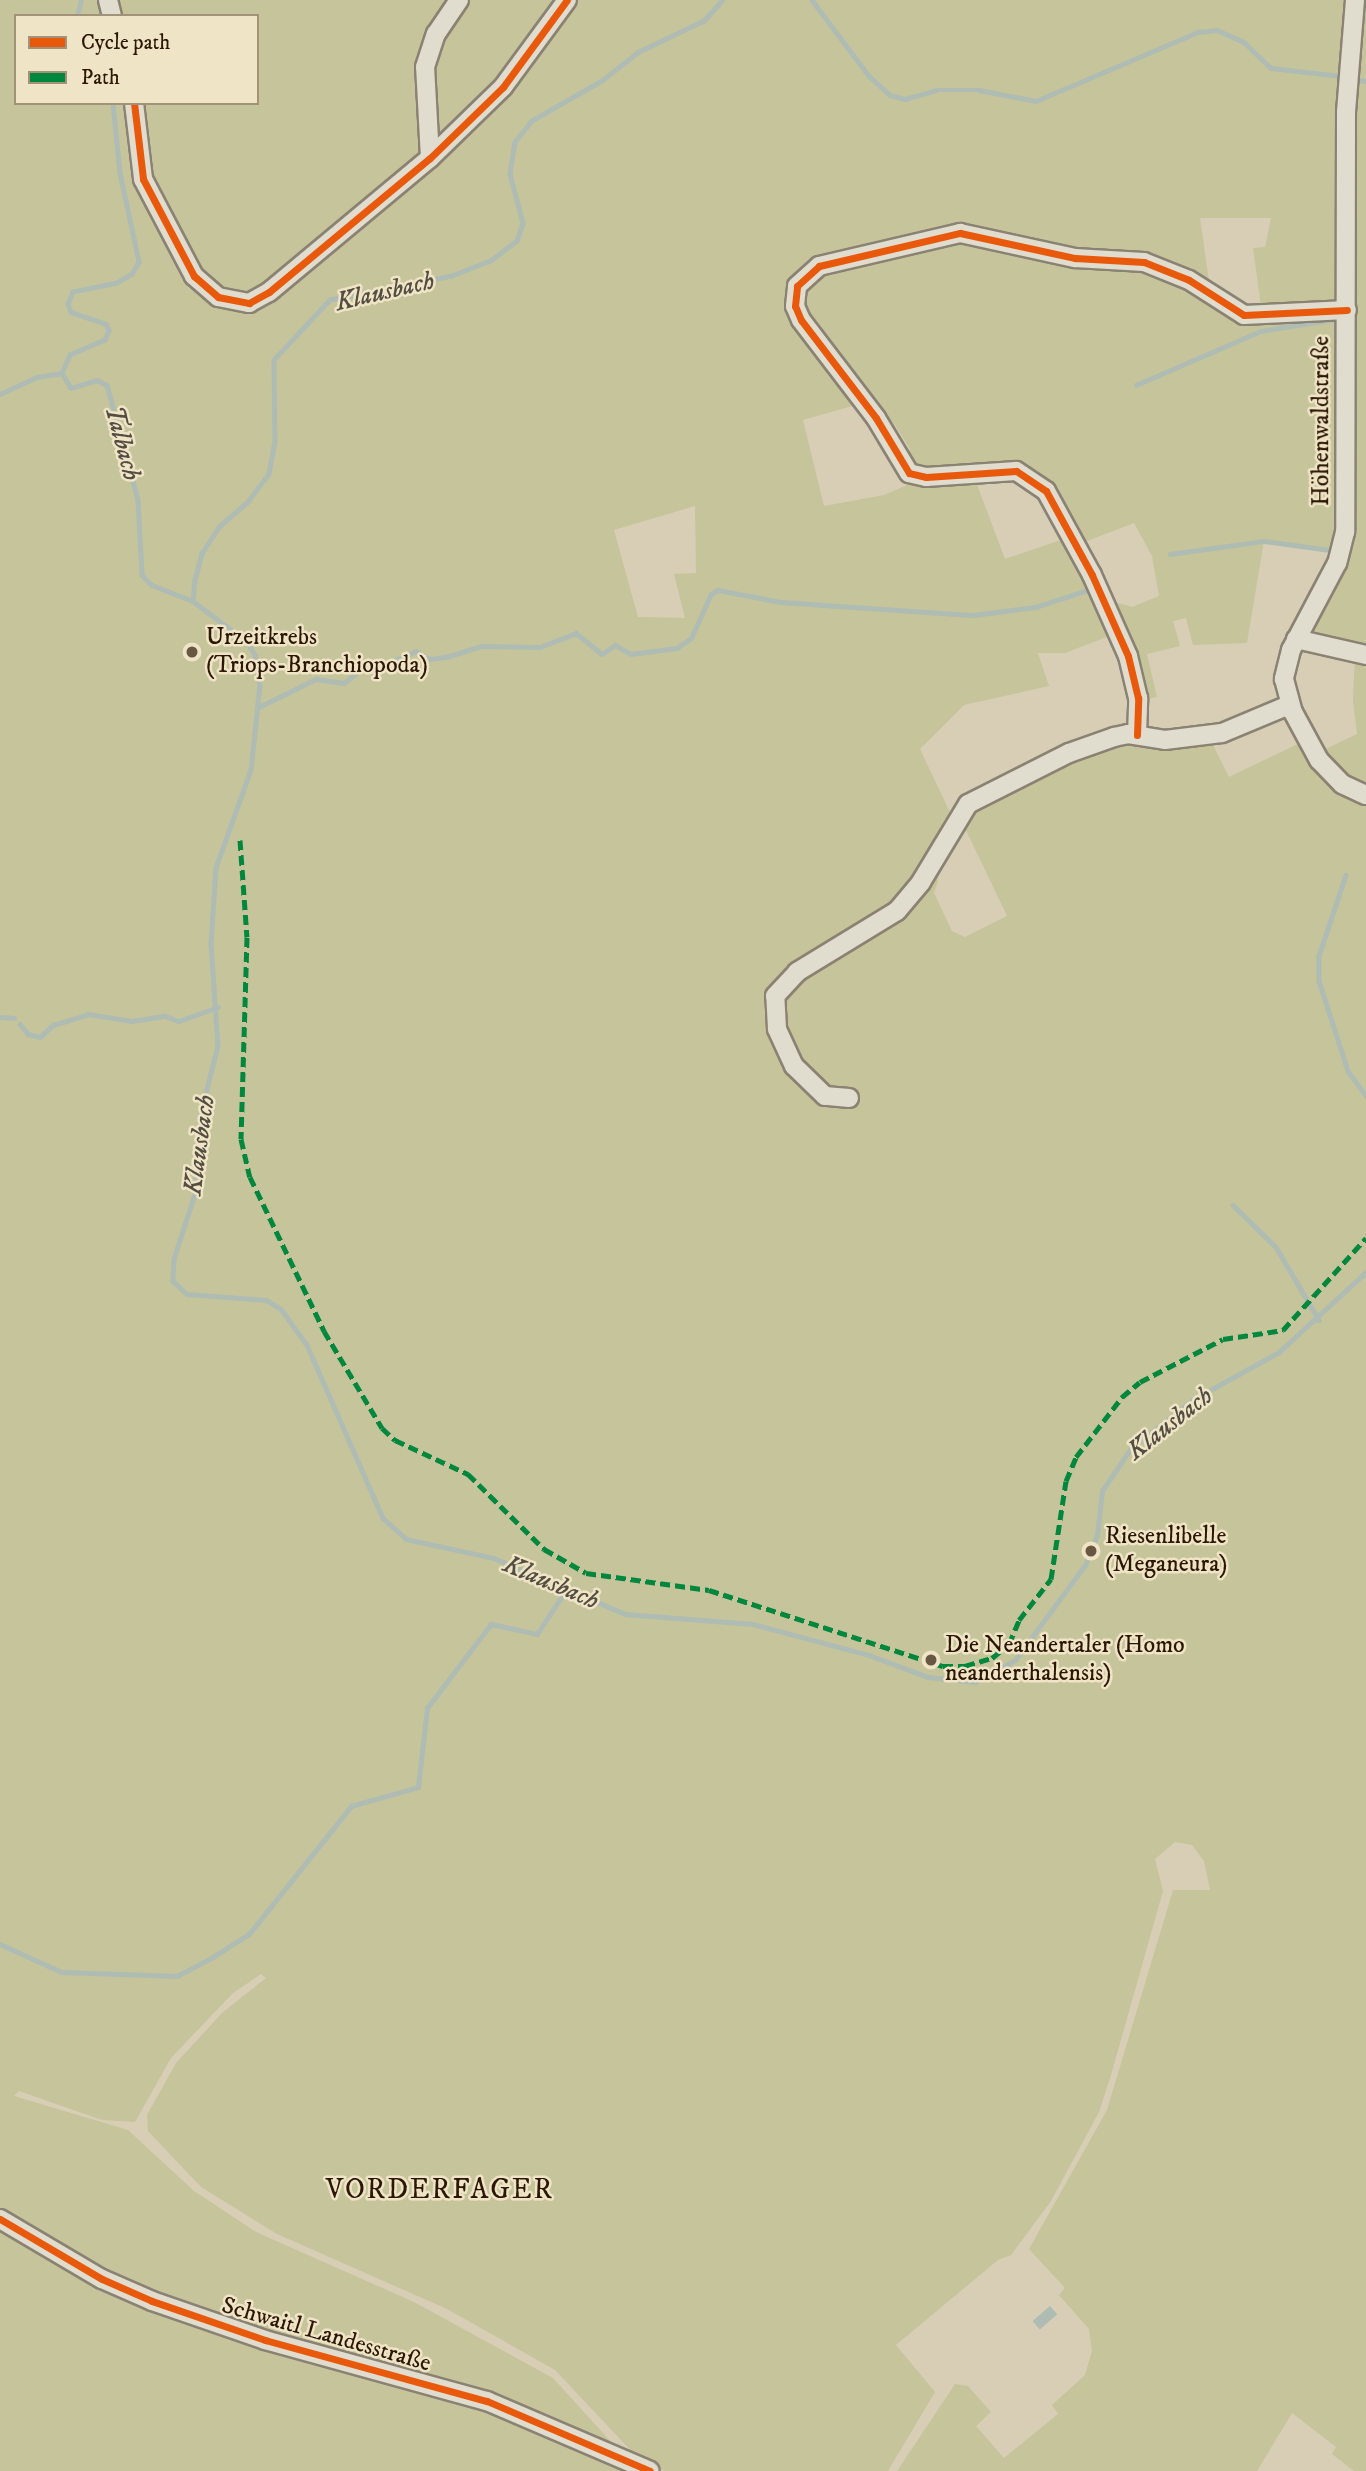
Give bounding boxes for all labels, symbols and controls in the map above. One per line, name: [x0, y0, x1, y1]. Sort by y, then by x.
legend: [14, 14, 259, 105]
text: Cycle path: [81, 30, 170, 56]
text: Path: [81, 65, 120, 91]
water label: Klausbach: [332, 265, 438, 319]
street label: Höhenwaldstraße: [1308, 336, 1336, 506]
water label: Talbach: [97, 402, 147, 484]
place label: Urzeitkrebs (Triops-Branchiopoda): [206, 624, 428, 680]
marker: Urzeitkrebs (Triops-Branchiopoda): [184, 644, 200, 660]
water label: Klausbach: [178, 1093, 222, 1197]
water label: Klausbach: [1121, 1381, 1219, 1467]
place label: Riesenlibelle (Meganeura): [1105, 1523, 1228, 1579]
marker: Riesenlibelle (Meganeura): [1083, 1543, 1099, 1559]
water label: Klausbach: [499, 1549, 603, 1617]
place label: Die Neandertaler (Homo neanderthalensis): [945, 1632, 1185, 1688]
marker: Die Neandertaler (Homo neanderthalensis): [923, 1652, 939, 1668]
district label: VORDERFAGER: [327, 2173, 553, 2207]
street label: Schwaitl Landesstraße: [218, 2291, 434, 2379]

